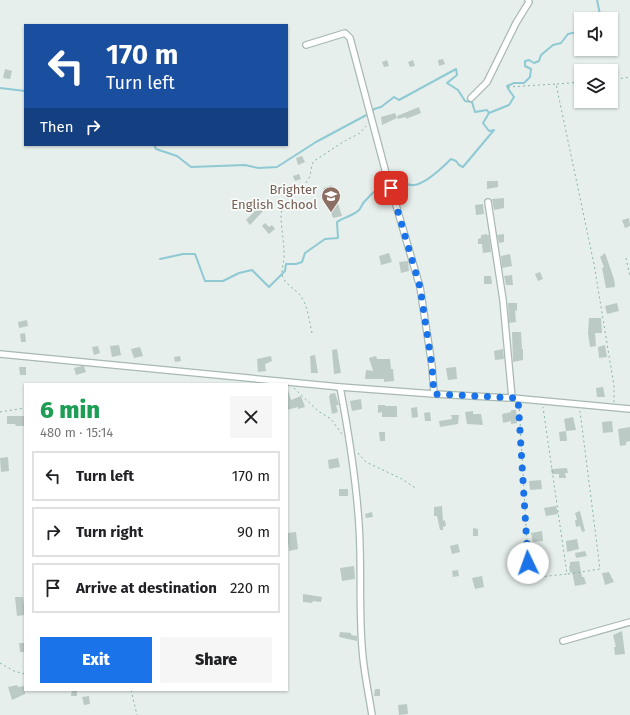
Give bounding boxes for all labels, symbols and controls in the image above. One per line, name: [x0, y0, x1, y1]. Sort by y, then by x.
map controls: [574, 12, 618, 108]
button: sound: [574, 12, 618, 56]
text: 170 m: [106, 38, 178, 71]
icon: left: [40, 40, 92, 92]
button: layers: [574, 64, 618, 108]
text: Turn left: [106, 72, 175, 94]
icon: right: [82, 116, 104, 138]
text: Then: [40, 118, 74, 136]
pin: [374, 171, 408, 205]
icon: arrive: [380, 177, 402, 199]
place label: Brighter English School: [231, 182, 317, 212]
school or university icon: Brighter English School: [320, 185, 342, 213]
text: 6 min: [40, 396, 100, 424]
button: close: [230, 396, 272, 438]
text: 480 m · 15:14: [40, 425, 113, 440]
icon: left: [42, 465, 64, 487]
text: Turn left: [76, 467, 134, 485]
text: 170 m: [232, 467, 270, 485]
icon: right: [42, 521, 64, 543]
text: Turn right: [76, 523, 143, 541]
text: 90 m: [237, 523, 270, 541]
position arrow: [507, 542, 549, 584]
icon: arrive: [42, 577, 64, 599]
text: Arrive at destination: [76, 579, 217, 597]
text: 220 m: [230, 579, 270, 597]
button: Exit: [40, 637, 152, 683]
button: Share: [160, 637, 272, 683]

